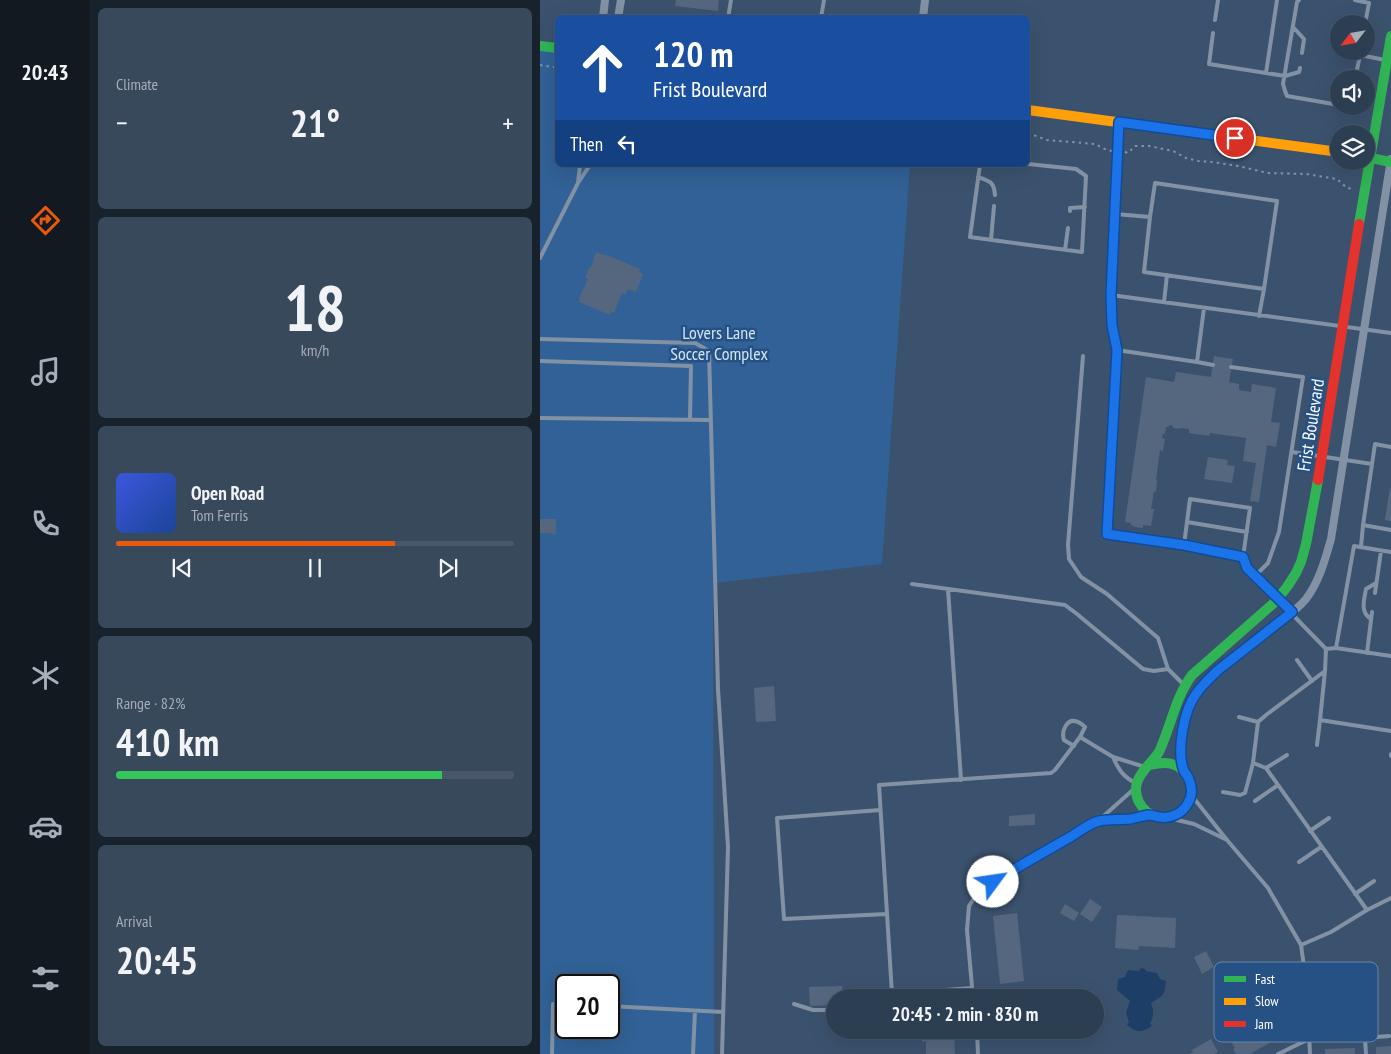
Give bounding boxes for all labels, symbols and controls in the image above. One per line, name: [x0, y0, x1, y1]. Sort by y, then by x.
north arrow: [1330, 15, 1375, 60]
map controls: [1330, 15, 1375, 170]
text: 120 m: [653, 31, 734, 77]
icon: ahead: [570, 35, 635, 100]
text: 20:43: [21, 58, 69, 86]
button: sound: [1330, 70, 1375, 115]
text: Climate: [116, 74, 158, 94]
text: Frist Boulevard: [653, 75, 767, 103]
text: 21°: [290, 98, 340, 147]
text: −: [116, 104, 128, 141]
text: +: [502, 104, 514, 141]
pin: [1214, 117, 1256, 159]
icon: arrive: [1221, 124, 1249, 152]
button: layers: [1330, 125, 1375, 170]
icon: left: [613, 130, 641, 158]
text: Then: [570, 132, 603, 156]
icon: directions: [28, 203, 63, 238]
text: 18: [284, 265, 346, 349]
park label: Lovers Lane Soccer Complex: [670, 321, 768, 365]
text: km/h: [301, 340, 329, 360]
icon: music: [28, 354, 63, 389]
street label: Frist Boulevard: [1292, 377, 1329, 473]
text: Open Road: [191, 481, 264, 505]
text: Tom Ferris: [191, 505, 248, 525]
icon: phone: [28, 506, 63, 541]
icon: previous: [168, 554, 196, 582]
icon: pause: [301, 554, 329, 582]
icon: next: [434, 554, 462, 582]
icon: climate: [28, 658, 63, 693]
text: Range · 82%: [116, 693, 185, 713]
text: 410 km: [116, 717, 219, 766]
icon: car: [28, 809, 63, 844]
position arrow: [966, 855, 1018, 907]
text: Arrival: [116, 911, 152, 931]
text: 20:45: [116, 935, 198, 984]
icon: filters: [28, 961, 63, 996]
legend: [1214, 962, 1378, 1042]
text: Fast: [1255, 970, 1275, 988]
speed limit sign: 20: [555, 974, 620, 1039]
text: Slow: [1255, 992, 1279, 1010]
text: 20:45 · 2 min · 830 m: [892, 1002, 1038, 1026]
text: Jam: [1254, 1015, 1273, 1033]

